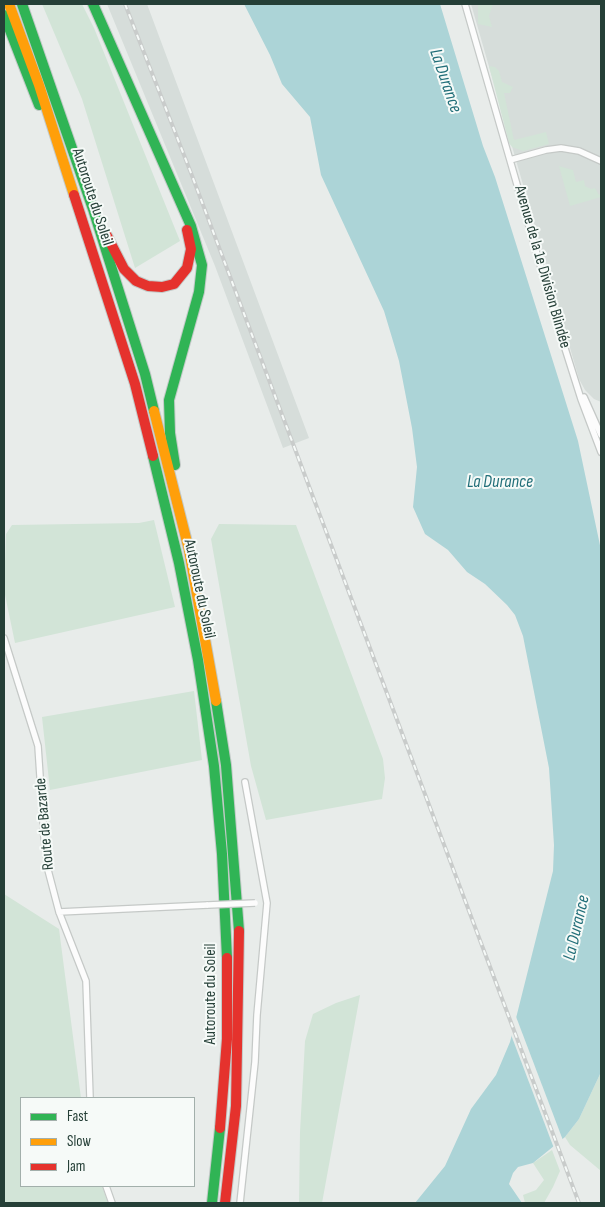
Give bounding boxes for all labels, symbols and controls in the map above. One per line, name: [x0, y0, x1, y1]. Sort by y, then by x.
water label: La Durance: [424, 46, 466, 116]
street label: Autoroute du Soleil: [67, 146, 117, 248]
street label: Avenue de la 1e Division Blindée: [510, 184, 574, 350]
water label: La Durance: [467, 471, 533, 493]
street label: Autoroute du Soleil: [179, 538, 219, 640]
street label: Route de Bazarde: [31, 777, 59, 871]
water label: La Durance: [559, 893, 595, 963]
street label: Autoroute du Soleil: [201, 943, 221, 1045]
legend: [20, 1097, 195, 1187]
text: Fast: [67, 1107, 88, 1126]
text: Slow: [67, 1132, 91, 1151]
text: Jam: [67, 1157, 85, 1176]

